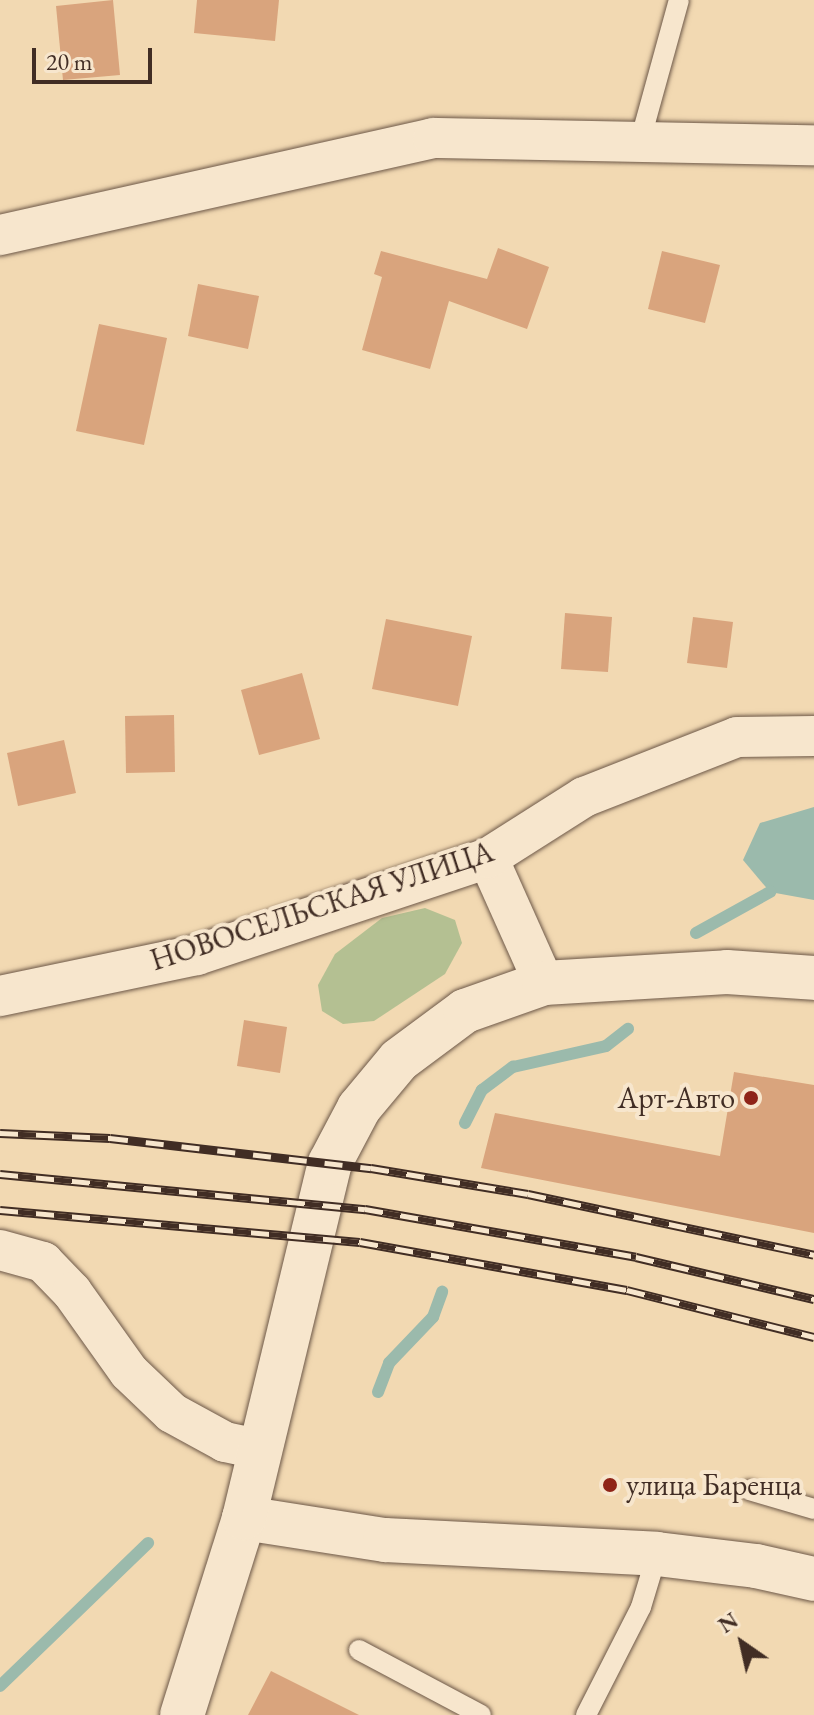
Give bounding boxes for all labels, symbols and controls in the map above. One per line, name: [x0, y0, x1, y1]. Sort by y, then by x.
scale bar: [36, 32, 156, 82]
text: 20 m: [46, 46, 93, 77]
street label: НОВОСЕЛЬСКАЯ УЛИЦА: [146, 833, 498, 979]
place label: Арт-Авто: [618, 1080, 735, 1116]
marker: Арт-Авто: [742, 1089, 760, 1107]
place label: улица Баренца: [626, 1467, 802, 1503]
marker: улица Баренца: [601, 1476, 619, 1494]
north arrow: [702, 1603, 782, 1683]
text: N: [713, 1606, 744, 1640]

